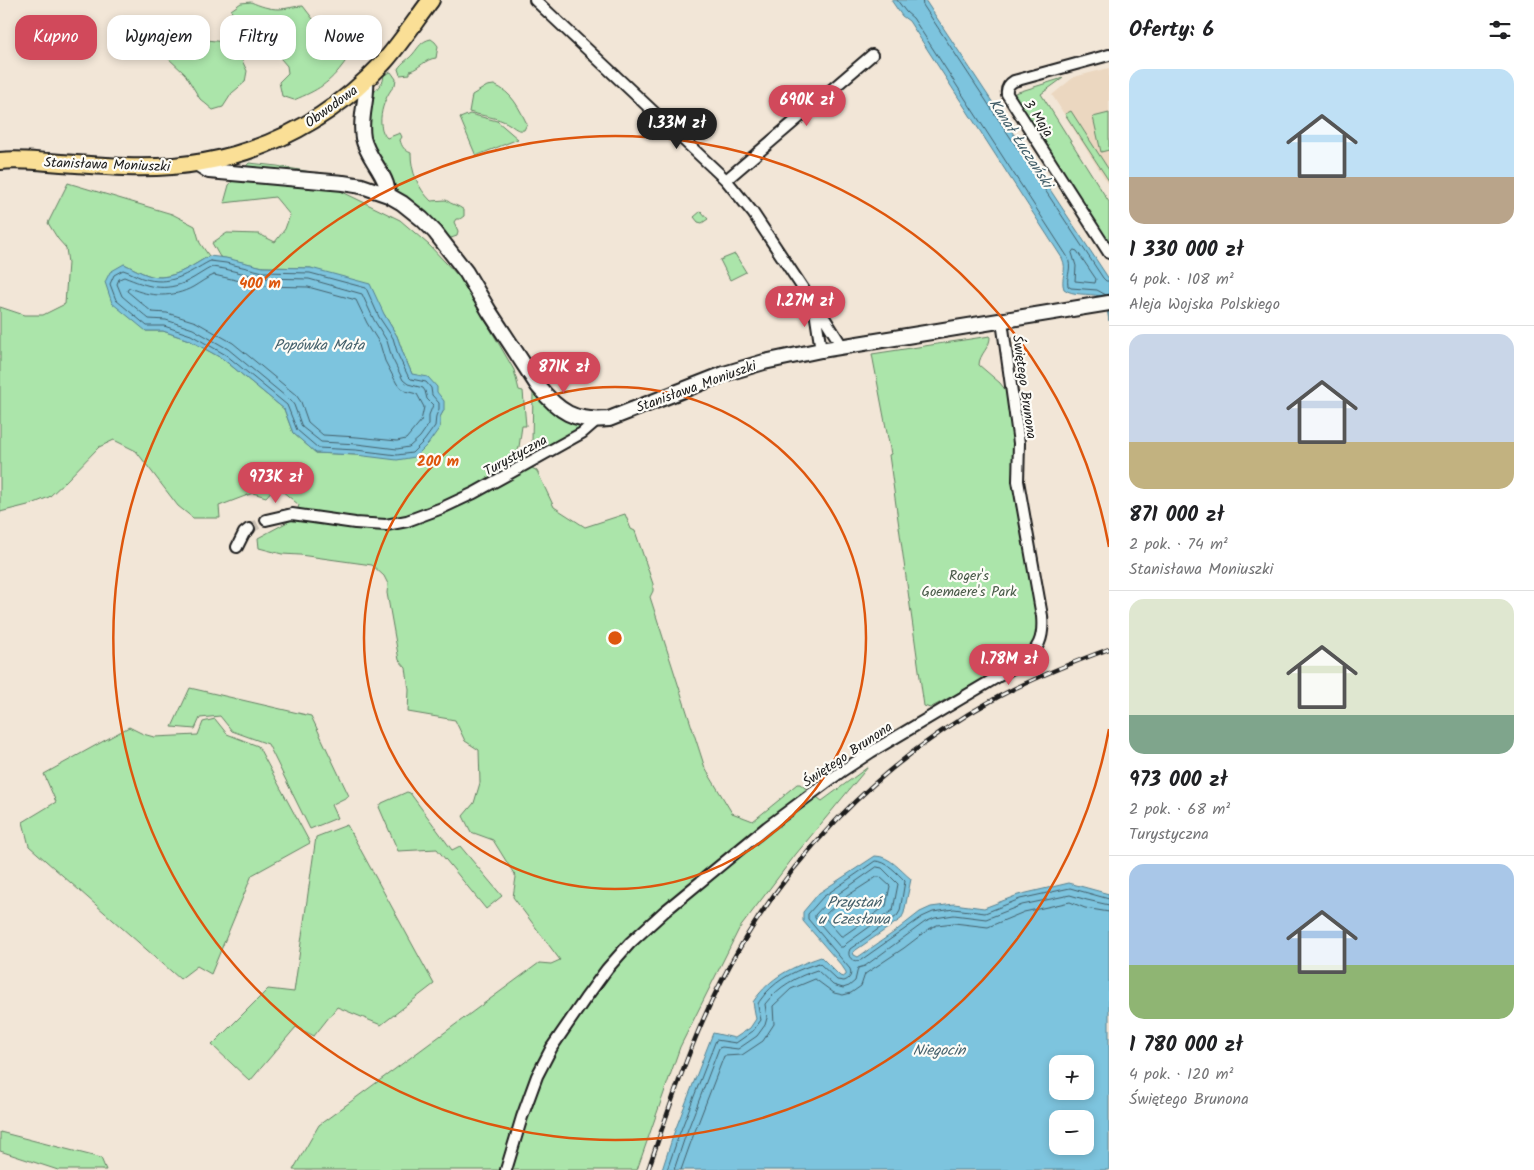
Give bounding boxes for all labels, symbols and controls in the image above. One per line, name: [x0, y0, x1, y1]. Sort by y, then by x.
text: Oferty: 6: [1129, 14, 1214, 47]
chip: Kupno: [15, 15, 97, 60]
chip: Wynajem: [107, 15, 210, 60]
chip: Filtry: [220, 15, 296, 60]
chip: Nowe: [306, 15, 382, 60]
icon: filters: [1486, 16, 1514, 44]
street label: Obwodowa: [300, 80, 363, 134]
pin: 690K zł: [761, 84, 853, 127]
text: 690K zł: [780, 88, 834, 113]
water label: Kanał Łuczański: [982, 94, 1060, 196]
street label: 3 Maja: [1018, 95, 1059, 142]
icon: home: [1277, 101, 1367, 191]
pin: 1.33M zł: [625, 108, 729, 150]
text: 1.33M zł: [648, 111, 706, 136]
street label: Stanisława Moniuszki: [43, 152, 171, 178]
text: 1 330 000 zł: [1129, 234, 1244, 267]
text: 4 pok. · 108 m²: [1129, 267, 1234, 292]
text: 400 m: [239, 272, 281, 296]
pin: 1.27M zł: [753, 286, 857, 328]
text: 1.27M zł: [776, 289, 834, 314]
text: Aleja Wojska Polskiego: [1129, 292, 1280, 317]
water label: Popówka Mała: [274, 334, 365, 358]
street label: Świętego Brunona: [1006, 334, 1042, 441]
pin: 871K zł: [518, 352, 610, 394]
text: 871K zł: [538, 355, 590, 380]
street label: Stanisława Moniuszki: [633, 355, 760, 419]
icon: home: [1277, 367, 1367, 457]
street label: Turystyczna: [480, 429, 551, 482]
text: 200 m: [417, 450, 459, 474]
pin: 973K zł: [230, 462, 322, 504]
text: 973K zł: [249, 465, 303, 490]
text: 871 000 zł: [1129, 499, 1224, 532]
text: 2 pok. · 74 m²: [1129, 532, 1228, 557]
text: Stanisława Moniuszki: [1129, 557, 1273, 582]
park label: Roger's Goemaere's Park: [921, 565, 1017, 603]
centre of rings: [606, 629, 624, 647]
icon: home: [1277, 632, 1367, 722]
pin: 1.78M zł: [957, 644, 1061, 686]
text: 1.78M zł: [980, 647, 1038, 672]
street label: Świętego Brunona: [798, 716, 897, 793]
text: 973 000 zł: [1129, 764, 1228, 797]
text: 2 pok. · 68 m²: [1129, 797, 1230, 822]
text: Turystyczna: [1129, 822, 1209, 847]
water label: Przystań u Czesława: [818, 891, 891, 932]
icon: home: [1277, 897, 1367, 987]
text: 1 780 000 zł: [1129, 1029, 1243, 1062]
water label: Niegocin: [913, 1039, 966, 1063]
map controls: [1049, 1055, 1094, 1155]
button: +: [1049, 1055, 1094, 1100]
text: 4 pok. · 120 m²: [1129, 1062, 1233, 1087]
text: Świętego Brunona: [1129, 1087, 1249, 1112]
button: −: [1049, 1110, 1094, 1155]

